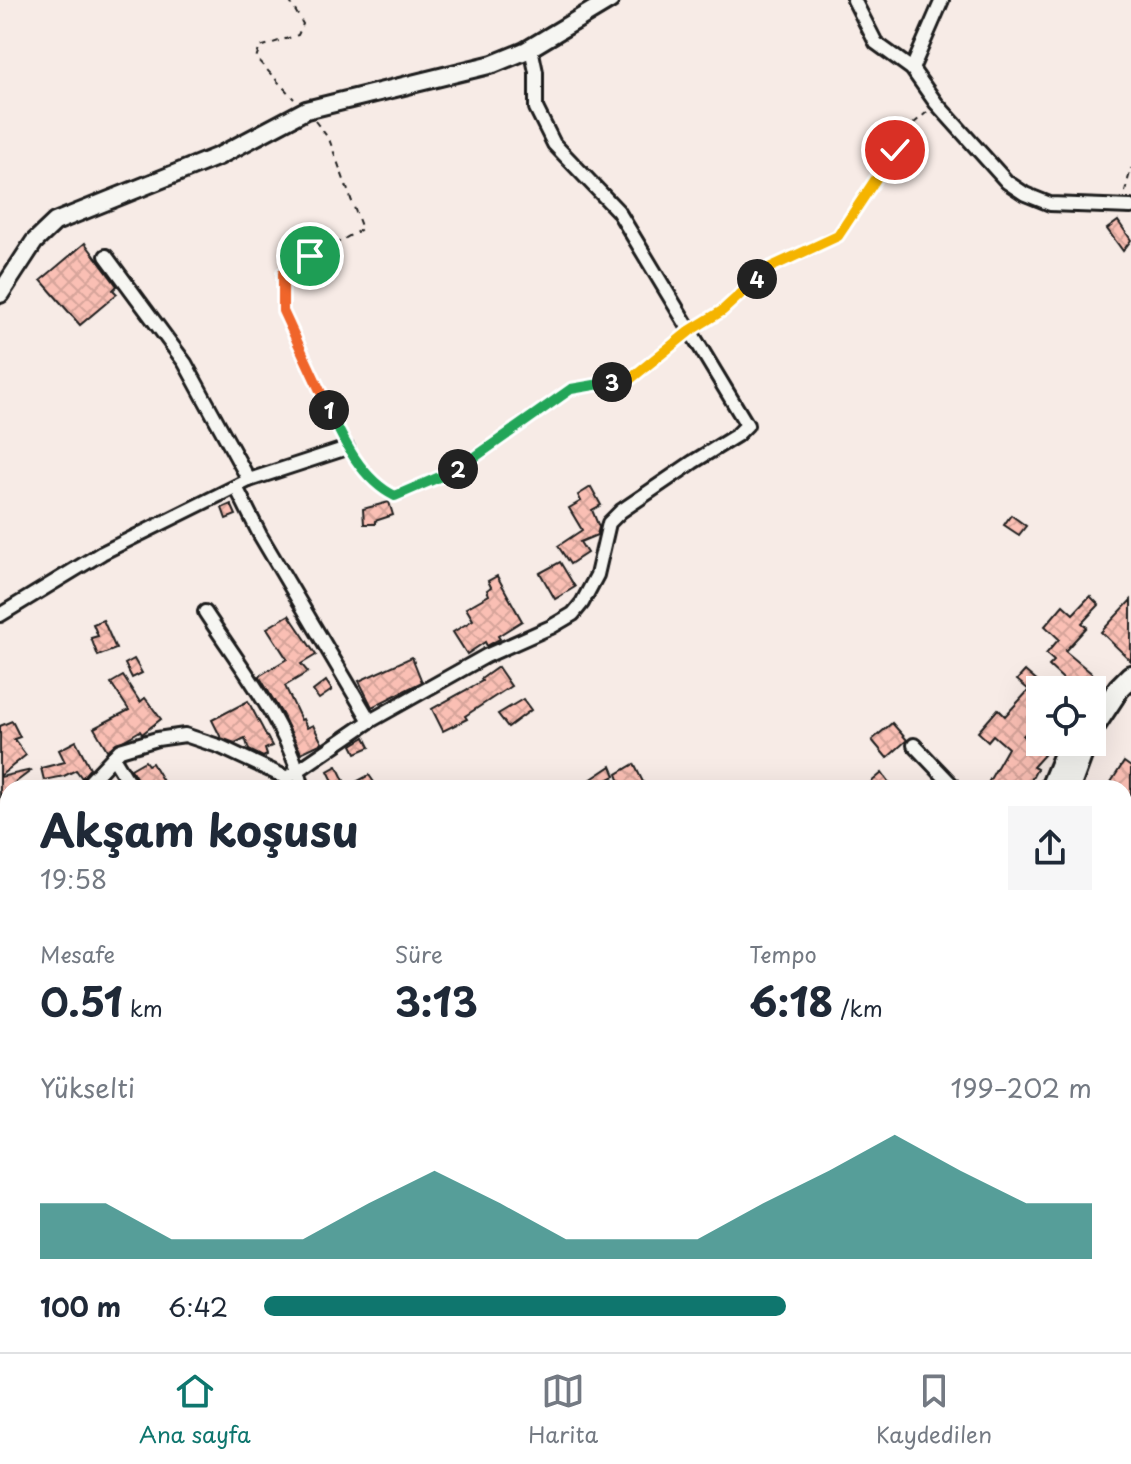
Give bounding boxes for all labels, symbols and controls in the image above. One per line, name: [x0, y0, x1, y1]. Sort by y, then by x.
pin: [861, 116, 929, 184]
icon: check: [873, 128, 917, 172]
pin: [276, 222, 344, 290]
icon: arrive: [288, 234, 332, 278]
pin: 4: [737, 259, 777, 299]
text: 4: [750, 262, 764, 295]
pin: 3: [592, 362, 632, 402]
text: 3: [605, 365, 619, 398]
pin: 1: [309, 390, 349, 430]
text: 1: [324, 393, 334, 426]
pin: 2: [438, 449, 478, 489]
text: 2: [450, 452, 466, 485]
map controls: [1026, 676, 1106, 756]
button: locate: [1026, 676, 1106, 756]
text: Akşam koşusu: [40, 796, 359, 862]
button: share: [1008, 806, 1092, 890]
text: 19:58: [40, 859, 107, 898]
text: Mesafe: [40, 937, 115, 970]
text: Süre: [395, 937, 443, 970]
text: Tempo: [749, 937, 817, 970]
text: 0.51: [40, 970, 123, 1031]
text: 3:13: [395, 970, 478, 1031]
text: 6:18: [749, 970, 833, 1031]
text: km: [123, 991, 163, 1024]
text: /km: [833, 991, 883, 1024]
text: Yükselti: [40, 1068, 135, 1107]
text: 199–202 m: [951, 1068, 1092, 1107]
text: 100 m: [40, 1287, 121, 1326]
text: 6:42: [168, 1287, 228, 1326]
tab: Ana sayfa: [139, 1369, 251, 1450]
tab: Harita: [528, 1369, 598, 1450]
tab: Kaydedilen: [876, 1369, 992, 1450]

